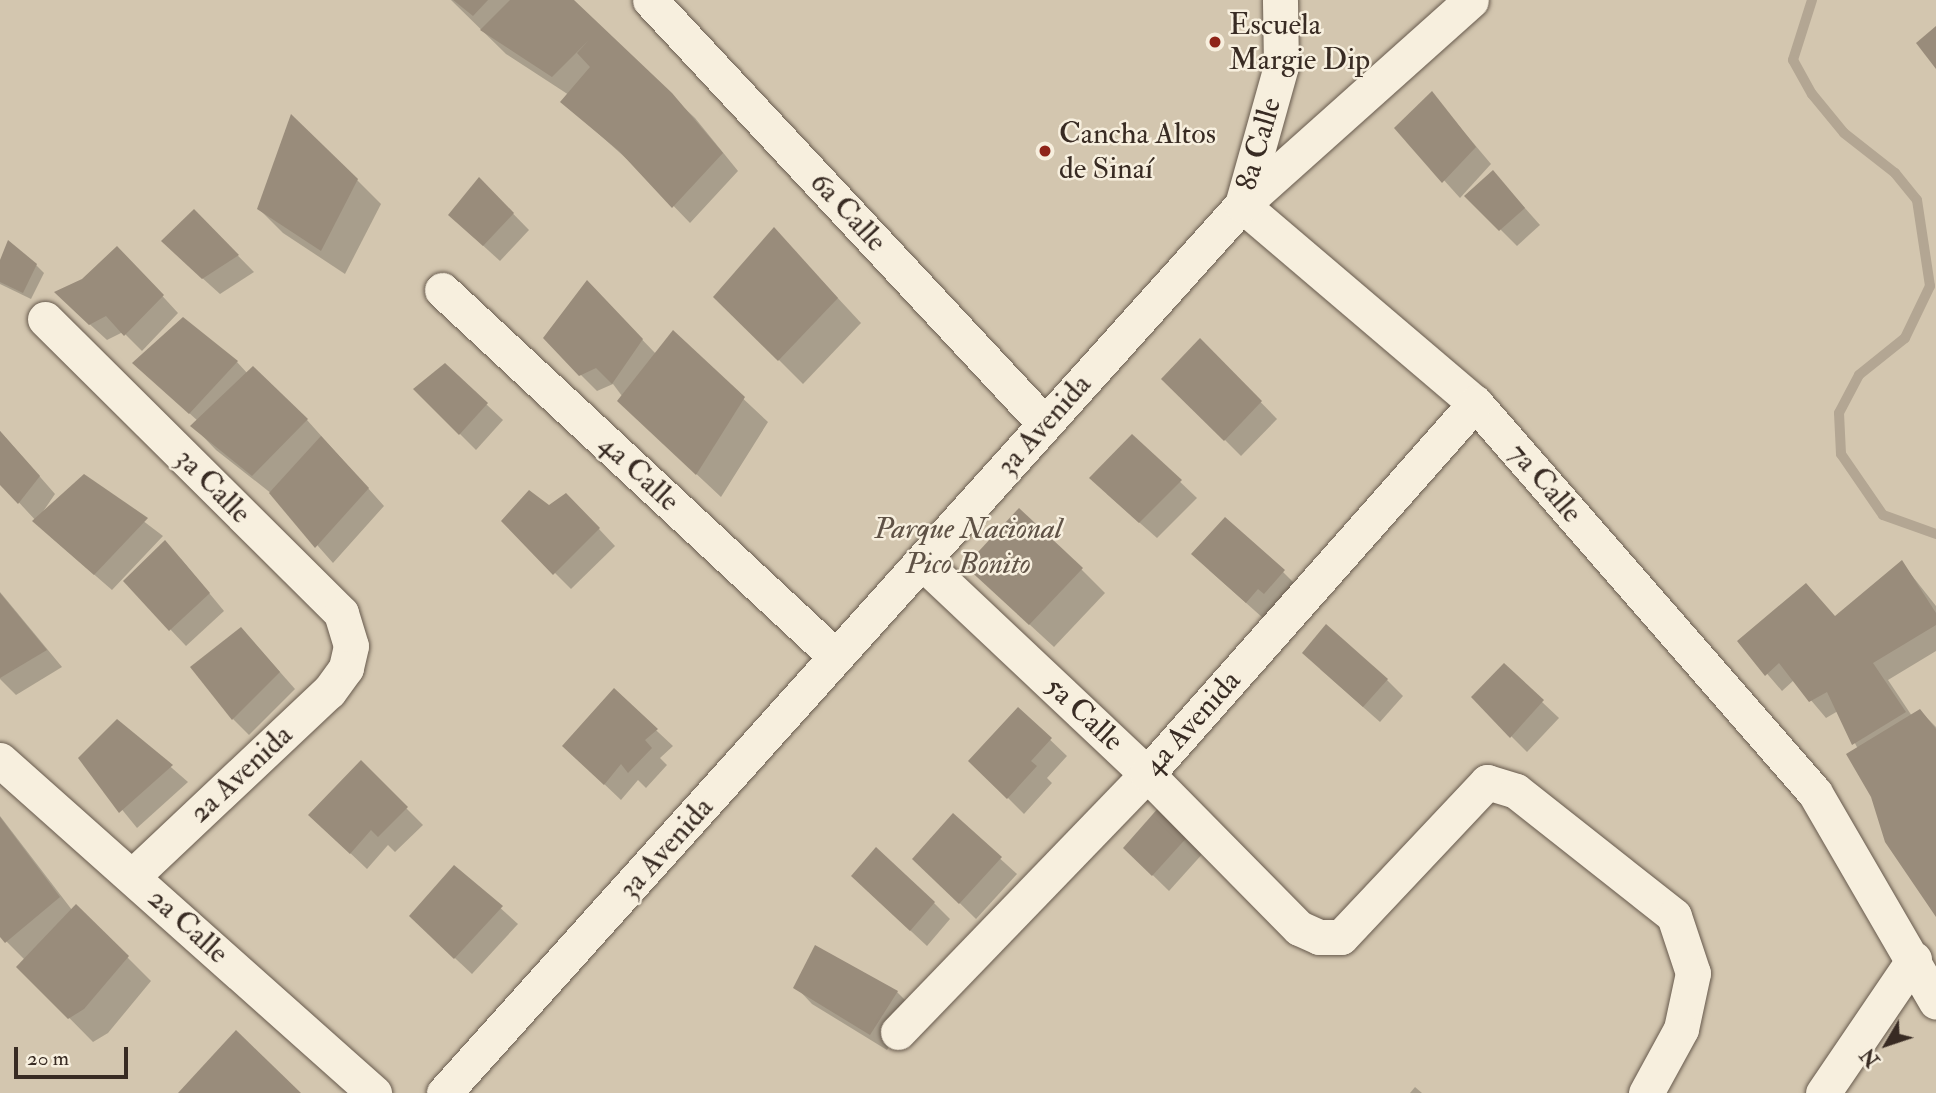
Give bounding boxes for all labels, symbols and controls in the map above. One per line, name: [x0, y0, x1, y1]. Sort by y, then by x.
place label: Escuela Margie Dip: [1229, 7, 1370, 78]
marker: Escuela Margie Dip: [1207, 34, 1223, 50]
street label: 8a Calle: [1229, 94, 1289, 194]
place label: Cancha Altos de Sinaí: [1059, 116, 1216, 186]
marker: Cancha Altos de Sinaí: [1037, 143, 1053, 159]
street label: 6a Calle: [802, 165, 894, 259]
street label: 3a Avenida: [989, 367, 1099, 483]
street label: 4a Calle: [591, 427, 687, 519]
street label: 7a Calle: [1500, 436, 1590, 530]
street label: 3a Calle: [168, 441, 258, 531]
park label: Parque Nacional Pico Bonito: [874, 511, 1062, 582]
street label: 4a Avenida: [1136, 663, 1248, 783]
street label: 5a Calle: [1037, 669, 1131, 759]
street label: 2a Avenida: [182, 717, 300, 831]
street label: 3a Avenida: [611, 790, 721, 906]
street label: 2a Calle: [140, 881, 236, 971]
north arrow: [1852, 1009, 1922, 1079]
scale bar: [18, 1034, 131, 1078]
text: N: [1856, 1043, 1885, 1071]
text: 20 m: [27, 1045, 69, 1072]

